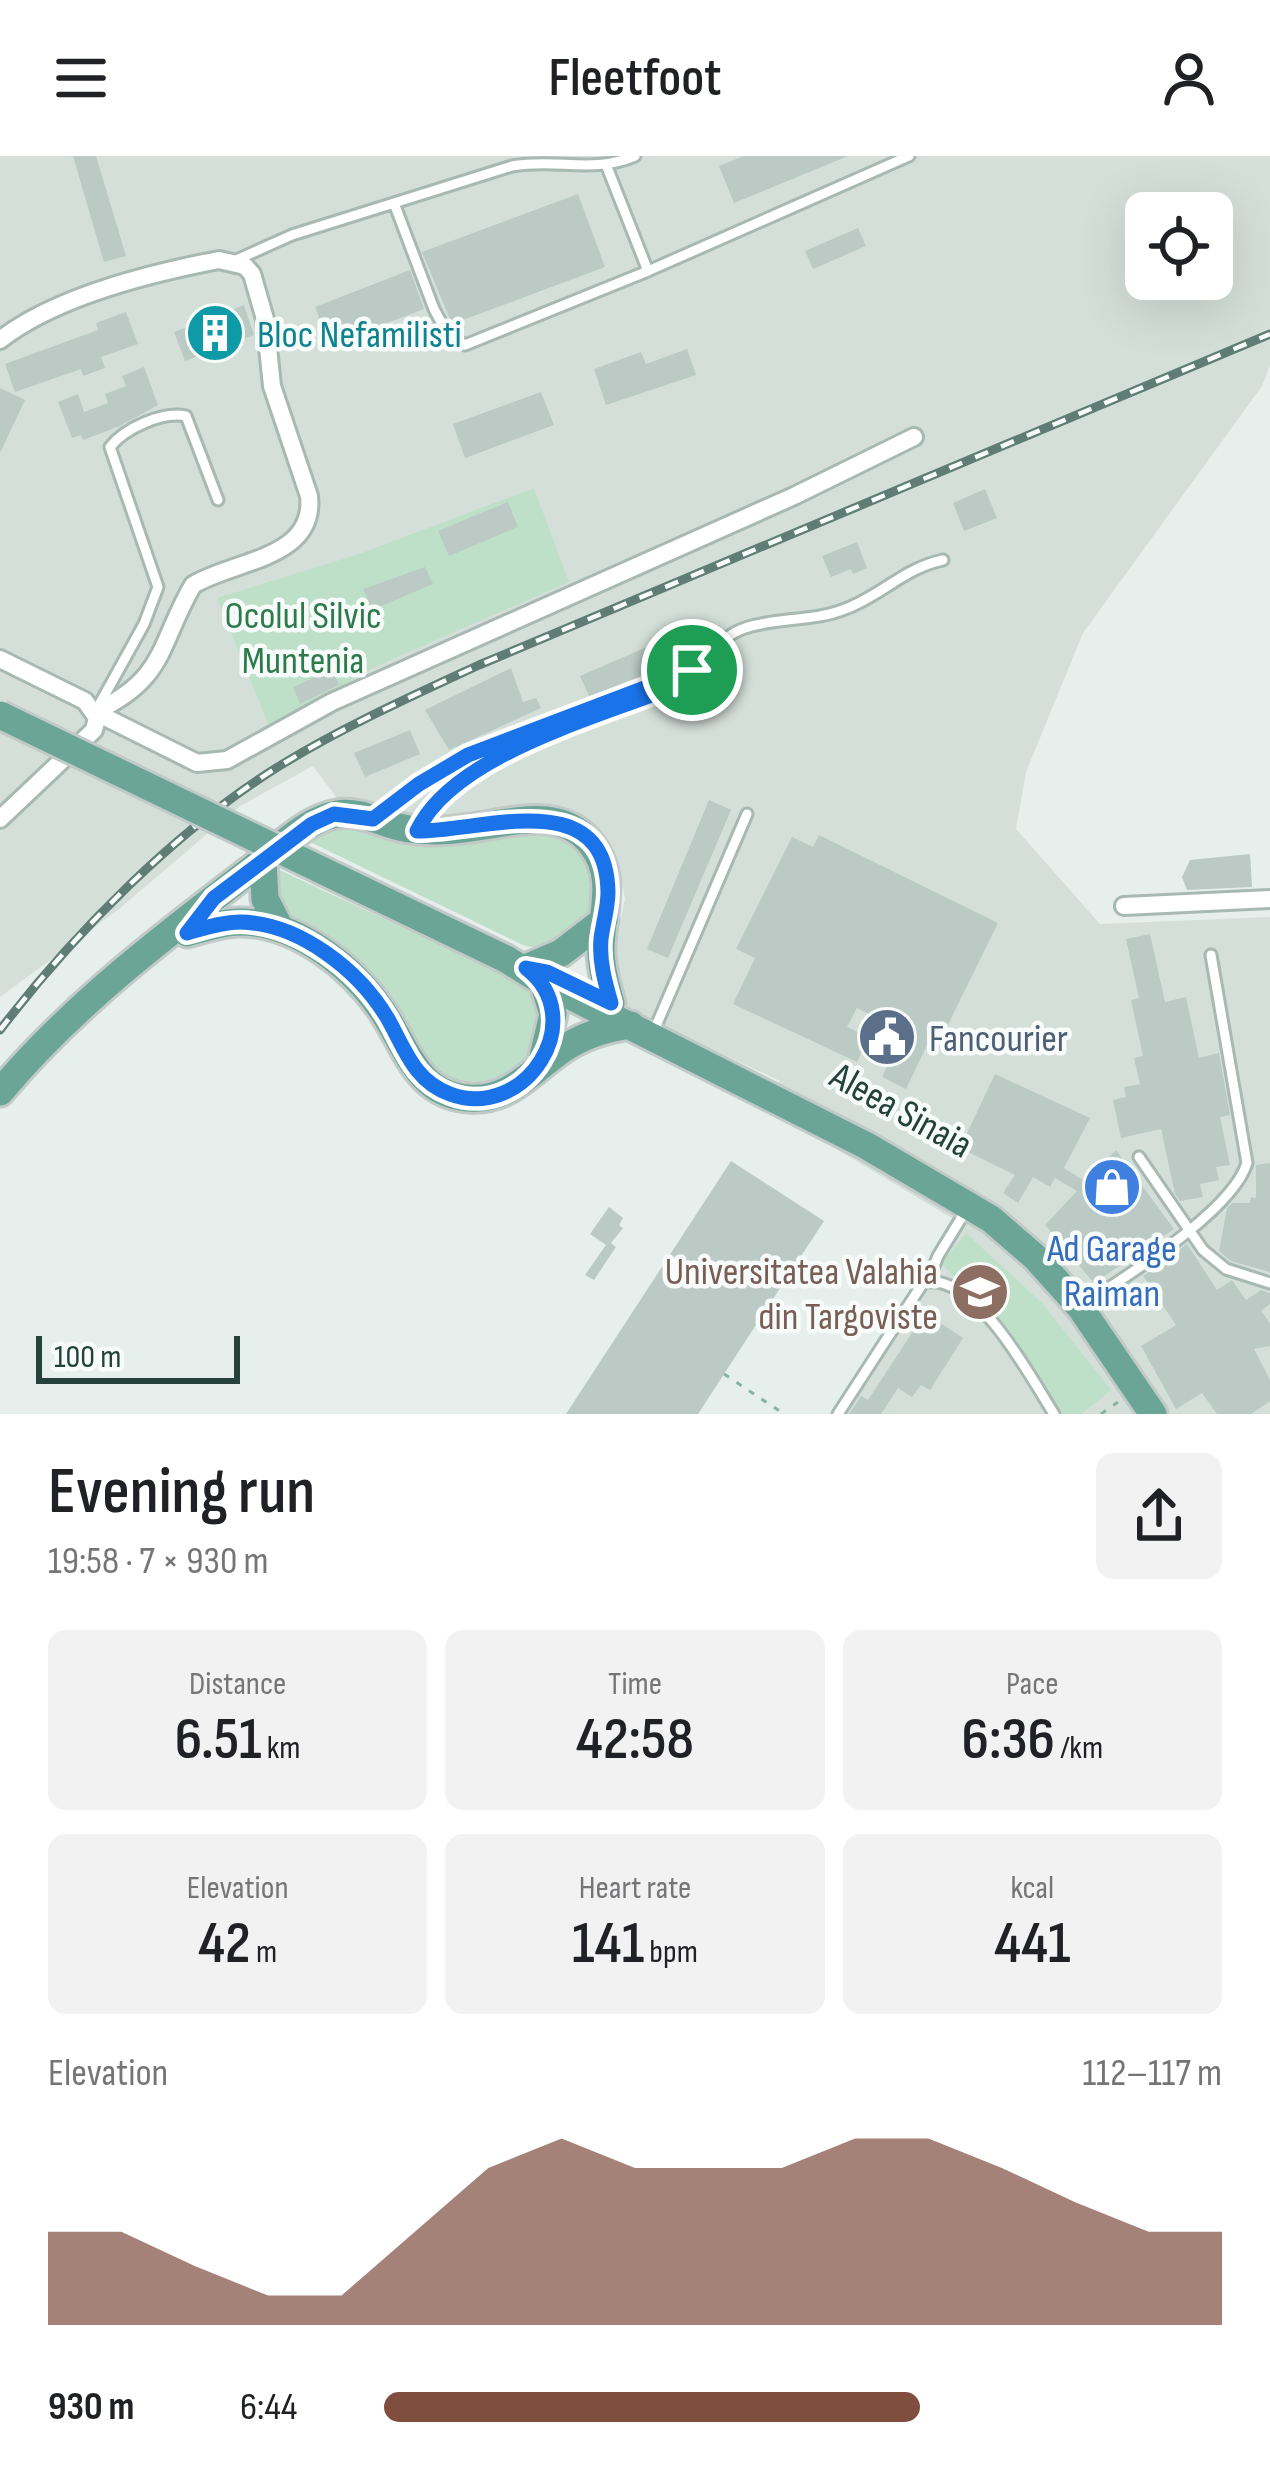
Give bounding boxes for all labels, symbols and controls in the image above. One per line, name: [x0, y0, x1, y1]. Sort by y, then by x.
icon: menu: [48, 45, 114, 111]
icon: person: [1156, 45, 1222, 111]
text: Fleetfoot: [549, 46, 722, 111]
map controls: [1125, 192, 1233, 300]
button: locate: [1125, 192, 1233, 300]
building icon: Bloc Nefamilisti: [184, 302, 246, 364]
place label: Bloc Nefamilisti: [257, 312, 462, 359]
park label: Ocolul Silvic Muntenia: [224, 593, 382, 685]
pin: [641, 619, 743, 721]
icon: arrive: [659, 637, 725, 703]
public building icon: Fancourier: [856, 1006, 918, 1068]
place label: Fancourier: [929, 1016, 1068, 1063]
street label: Aleea Sinaia: [821, 1053, 980, 1169]
shop icon: Ad Garage Raiman: [1081, 1156, 1143, 1218]
place label: Ad Garage Raiman: [1046, 1226, 1177, 1318]
place label: Universitatea Valahia din Targoviste: [665, 1249, 938, 1341]
school or university icon: Universitatea Valahia din Targoviste: [949, 1261, 1011, 1323]
scale bar: [36, 1330, 240, 1383]
text: 100 m: [54, 1337, 121, 1377]
text: Evening run: [48, 1453, 315, 1532]
button: share: [1096, 1453, 1222, 1579]
text: 19:58 · 7 × 930 m: [48, 1538, 269, 1585]
text: Distance: [189, 1664, 286, 1704]
text: Time: [608, 1664, 662, 1704]
text: Pace: [1006, 1664, 1059, 1704]
text: 6.51: [175, 1704, 261, 1776]
text: 42:58: [576, 1704, 694, 1776]
text: 6:36: [961, 1704, 1055, 1776]
text: km: [261, 1728, 301, 1768]
text: /km: [1055, 1728, 1103, 1768]
text: Elevation: [187, 1868, 289, 1908]
text: Heart rate: [579, 1868, 691, 1908]
text: kcal: [1010, 1868, 1054, 1908]
text: 42: [198, 1908, 251, 1980]
text: 141: [572, 1908, 644, 1980]
text: 441: [994, 1908, 1070, 1980]
text: m: [251, 1932, 277, 1972]
text: bpm: [644, 1932, 698, 1972]
text: Elevation: [48, 2050, 168, 2097]
text: 112–117 m: [1082, 2050, 1222, 2097]
text: 930 m: [48, 2384, 134, 2431]
text: 6:44: [240, 2384, 297, 2431]

